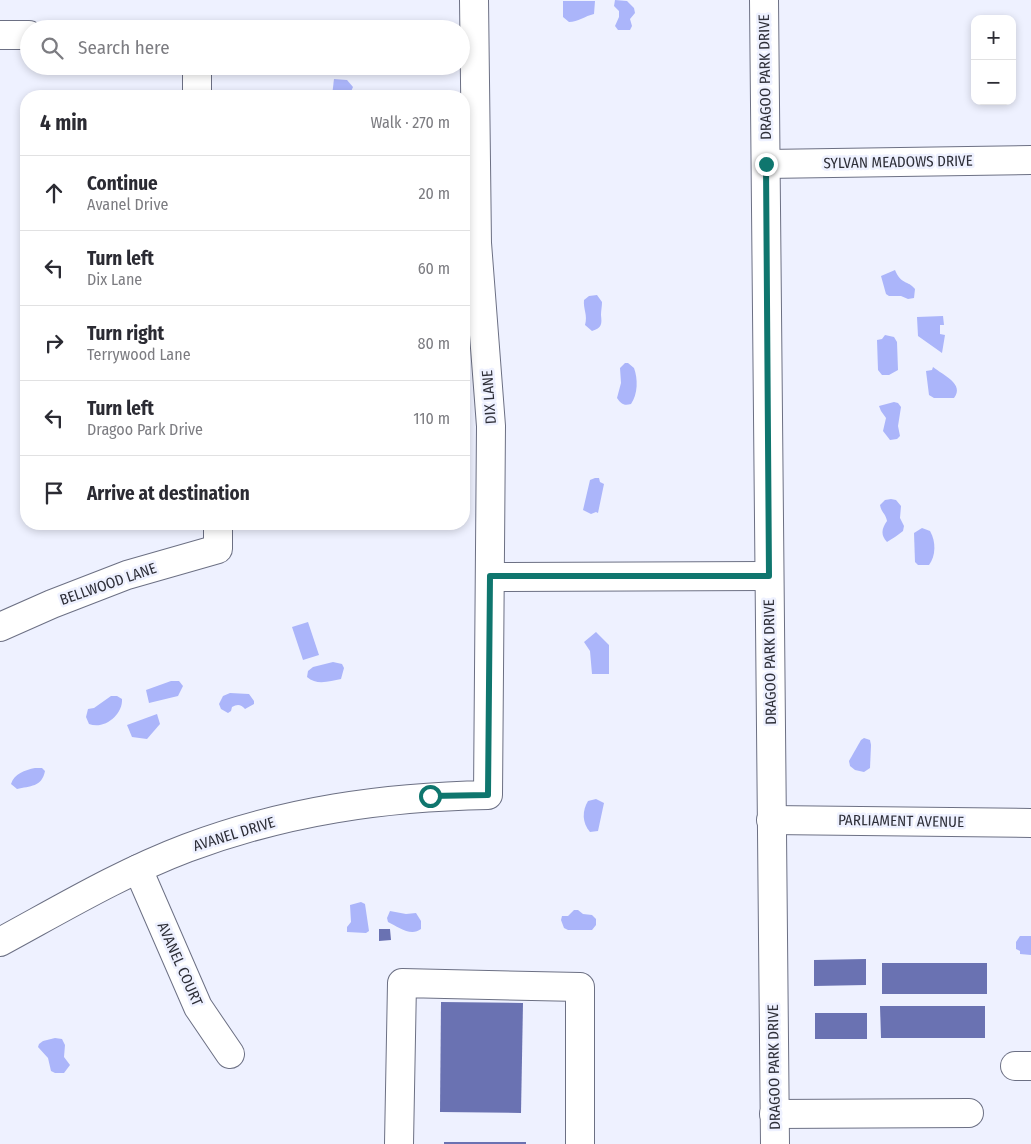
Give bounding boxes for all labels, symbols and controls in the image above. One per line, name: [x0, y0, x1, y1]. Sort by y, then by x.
street label: DRAGOO PARK DRIVE: [755, 14, 775, 140]
map controls: [971, 15, 1016, 105]
button: +: [971, 15, 1016, 60]
search box: [20, 20, 470, 75]
icon: search: [38, 34, 66, 62]
text: Search here: [78, 36, 170, 59]
button: −: [971, 60, 1016, 105]
text: 4 min: [40, 110, 88, 136]
text: Walk · 270 m: [371, 113, 450, 132]
street label: SYLVAN MEADOWS DRIVE: [823, 152, 973, 172]
route end: [755, 153, 778, 176]
text: Continue: [87, 172, 158, 195]
icon: ahead: [40, 179, 68, 207]
text: 20 m: [419, 184, 450, 203]
text: Avanel Drive: [87, 195, 168, 214]
text: Turn left: [87, 247, 154, 270]
icon: left: [40, 254, 68, 282]
text: 60 m: [418, 259, 450, 278]
text: Dix Lane: [87, 270, 142, 289]
text: Turn right: [87, 322, 164, 345]
icon: right: [40, 329, 68, 357]
text: 80 m: [418, 334, 450, 353]
text: Terrywood Lane: [87, 345, 191, 364]
street label: DIX LANE: [478, 369, 500, 425]
text: Turn left: [87, 397, 154, 420]
icon: left: [40, 404, 68, 432]
text: 110 m: [413, 409, 450, 428]
text: Dragoo Park Drive: [87, 420, 203, 439]
icon: arrive: [40, 479, 68, 507]
text: Arrive at destination: [87, 482, 250, 505]
street label: BELLWOOD LANE: [57, 559, 159, 609]
street label: DRAGOO PARK DRIVE: [760, 599, 780, 725]
route start: [419, 785, 442, 808]
street label: PARLIAMENT AVENUE: [838, 811, 964, 831]
street label: AVANEL DRIVE: [191, 813, 277, 855]
street label: AVANEL COURT: [154, 919, 206, 1009]
street label: DRAGOO PARK DRIVE: [764, 1004, 784, 1130]

